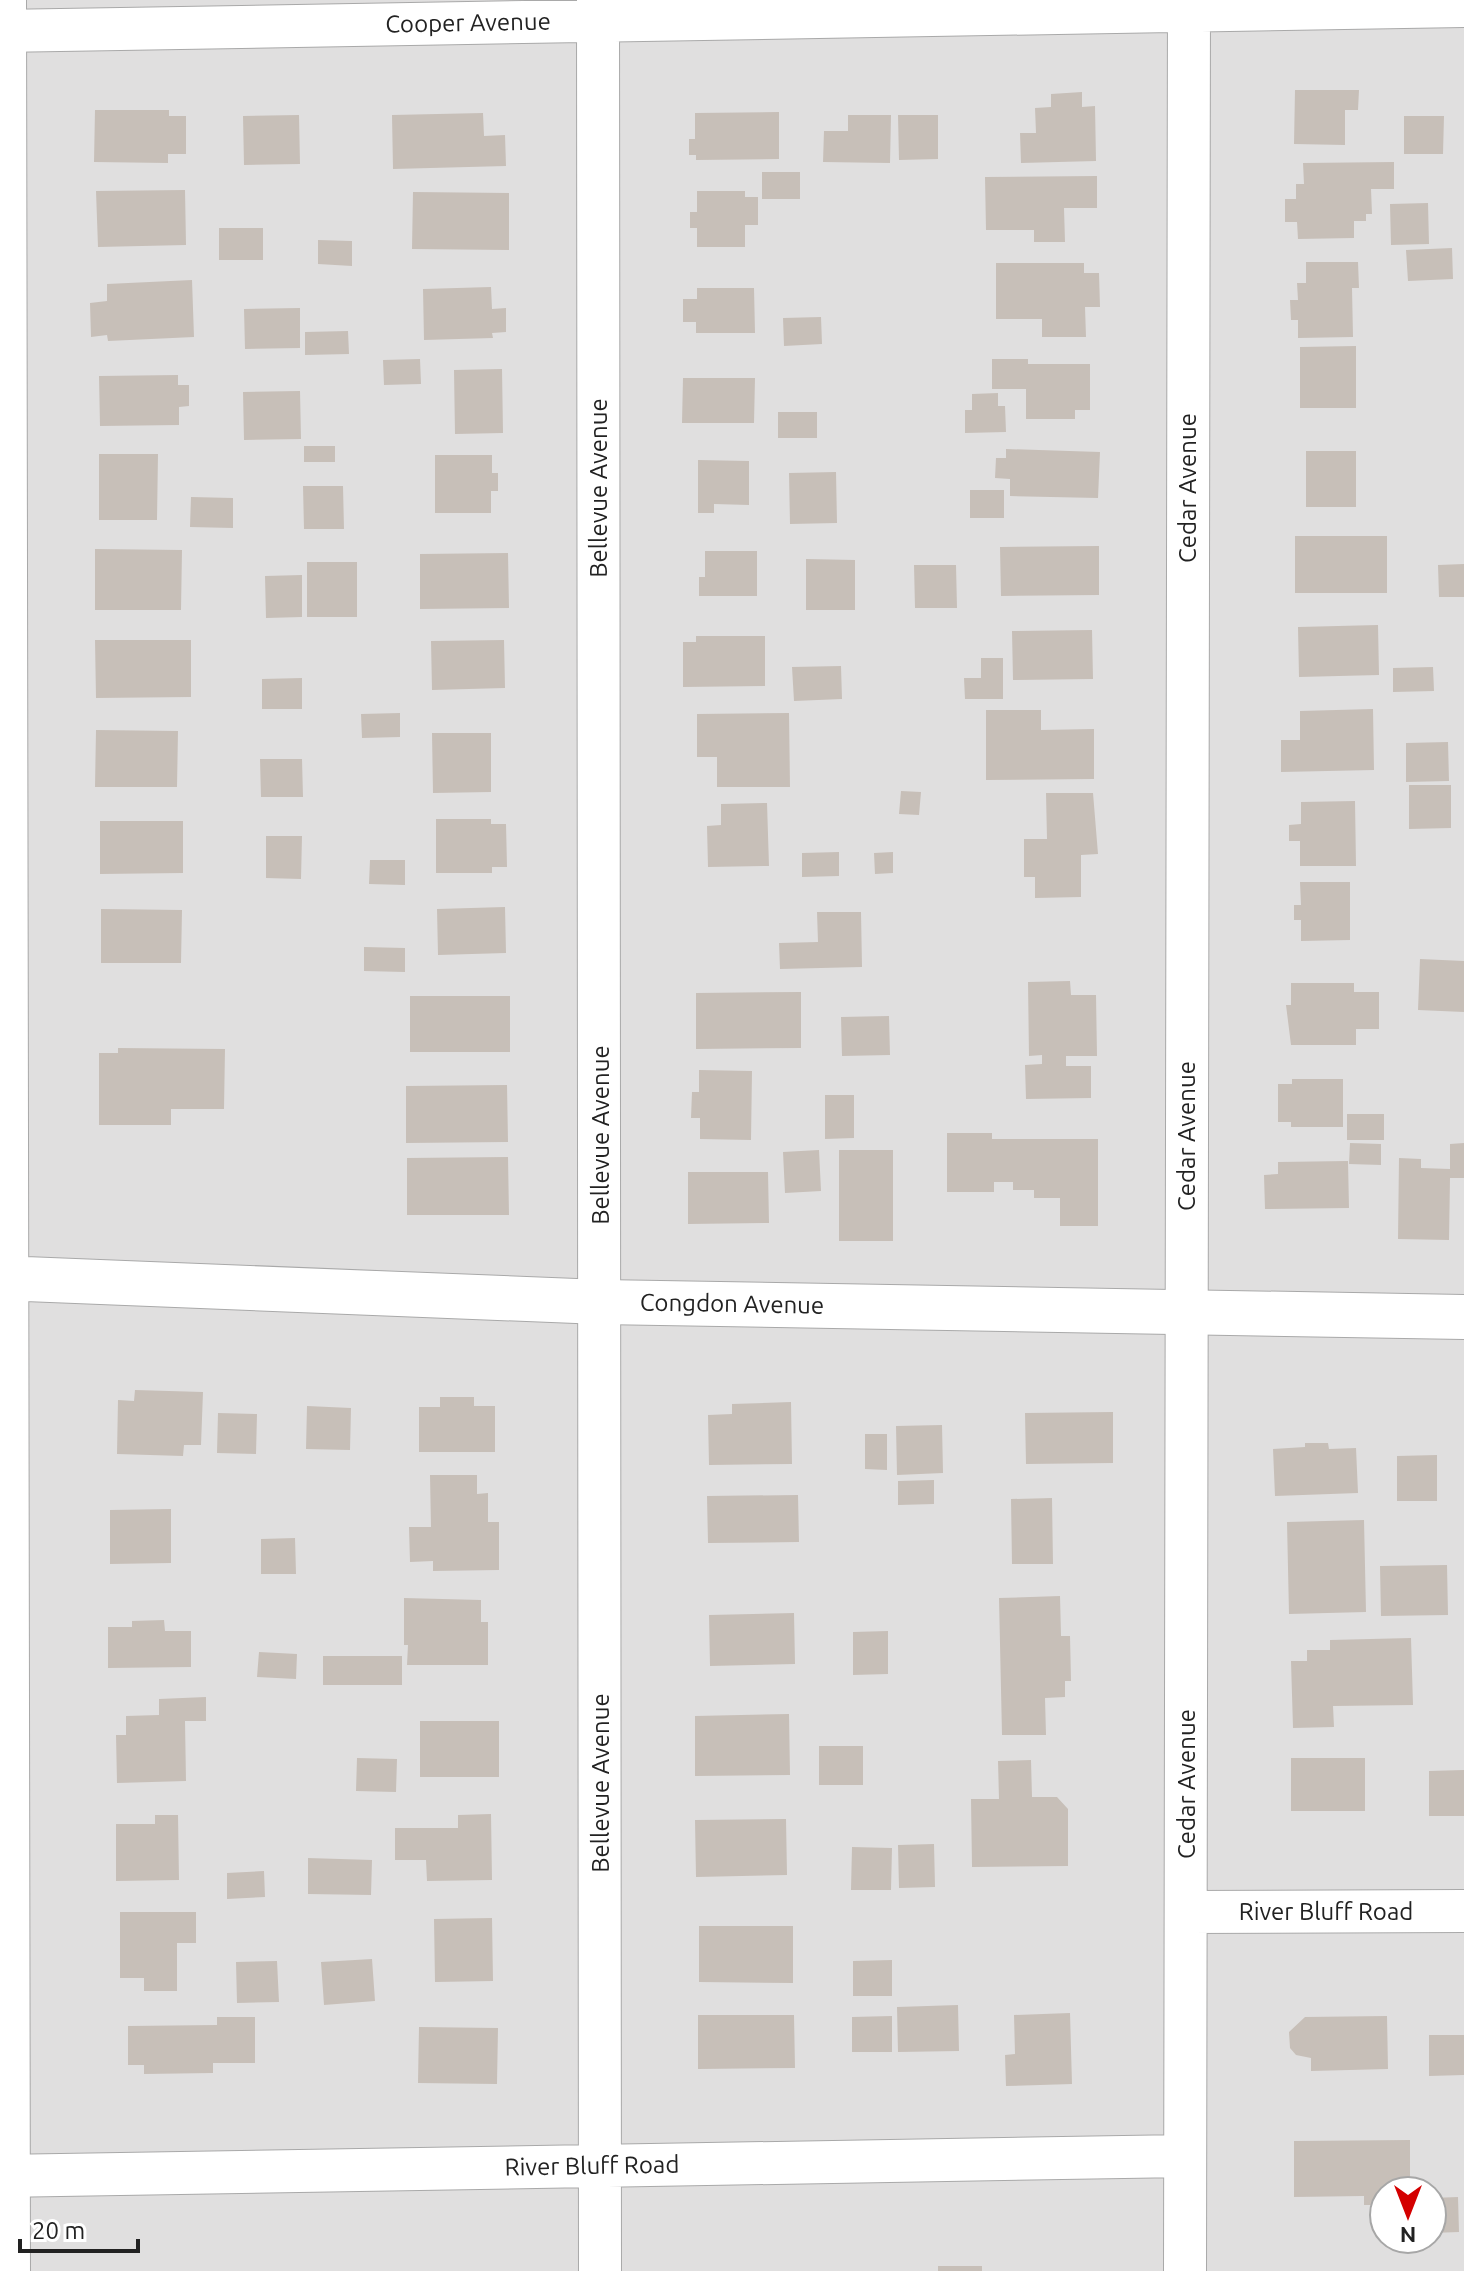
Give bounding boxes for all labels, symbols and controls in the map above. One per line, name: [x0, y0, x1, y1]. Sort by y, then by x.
street label: Cooper Avenue: [385, 8, 551, 37]
street label: Bellevue Avenue: [585, 398, 612, 578]
street label: Cedar Avenue: [1174, 413, 1201, 563]
street label: Bellevue Avenue: [587, 1045, 614, 1225]
street label: Cedar Avenue: [1173, 1061, 1200, 1211]
street label: Congdon Avenue: [640, 1288, 824, 1319]
street label: Bellevue Avenue: [587, 1693, 614, 1873]
street label: Cedar Avenue: [1173, 1709, 1200, 1859]
street label: River Bluff Road: [1239, 1898, 1413, 1925]
street label: River Bluff Road: [504, 2150, 680, 2181]
north arrow: [1368, 2175, 1448, 2255]
scale bar: [20, 2203, 138, 2253]
text: 20 m: [32, 2217, 85, 2244]
text: N: [1400, 2223, 1416, 2248]

